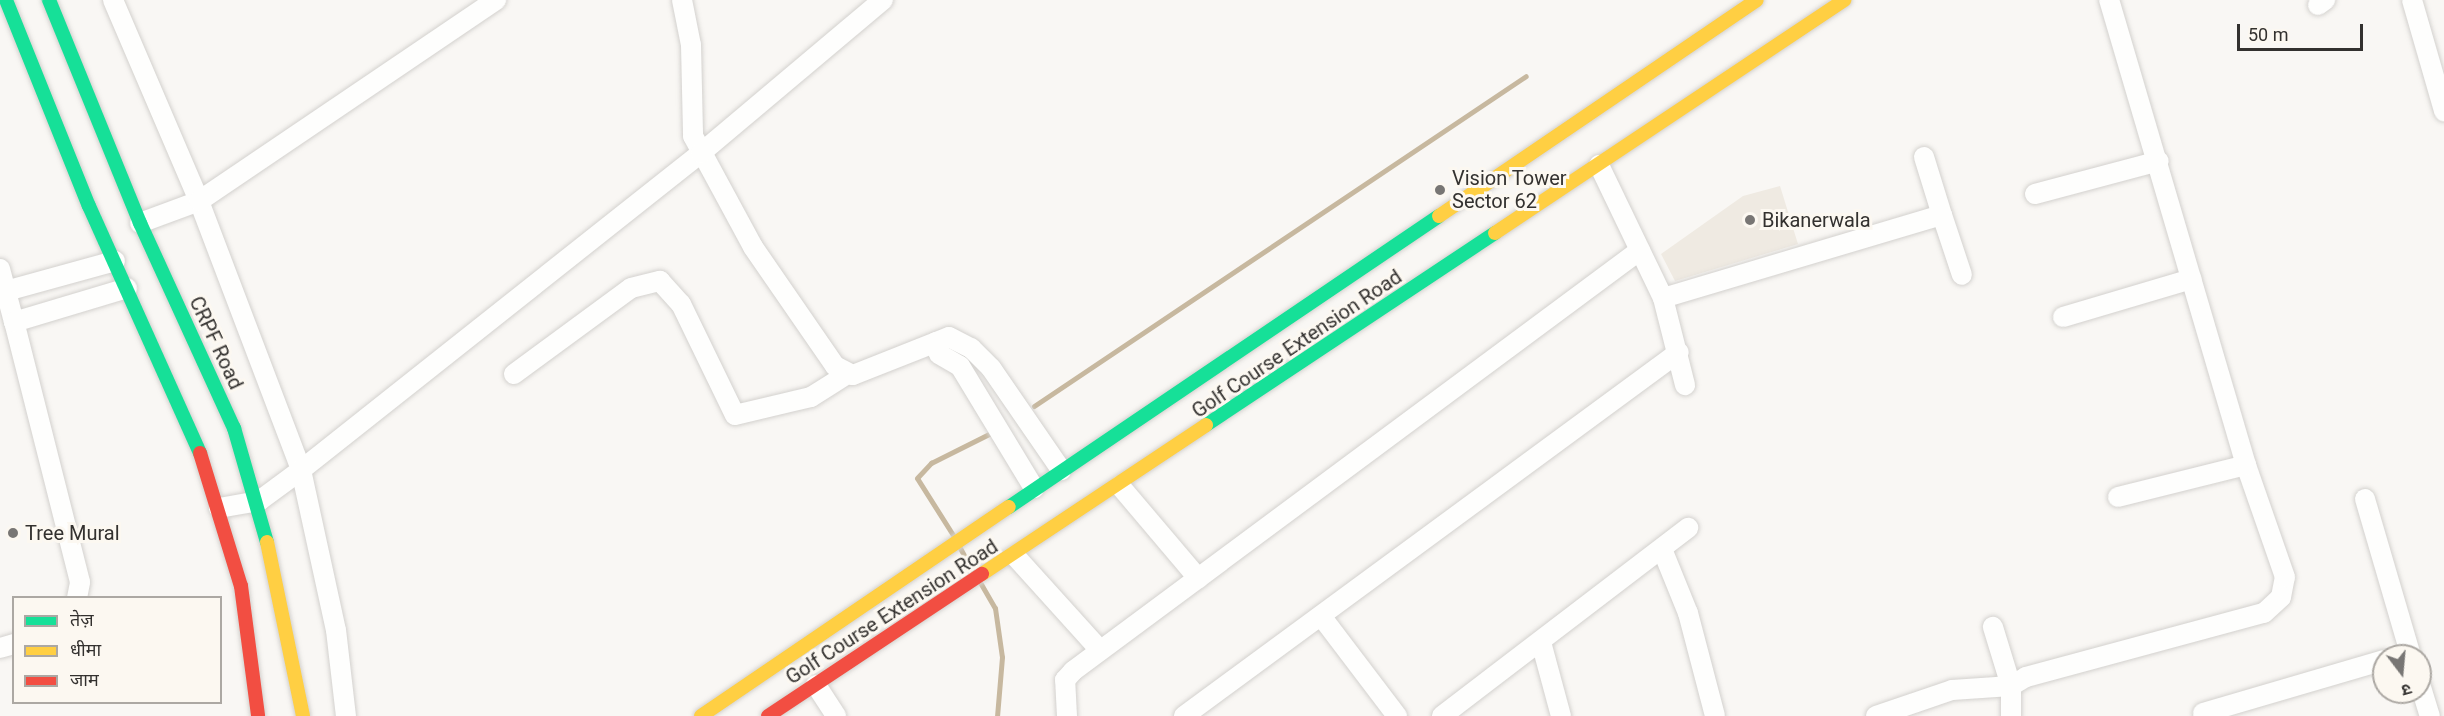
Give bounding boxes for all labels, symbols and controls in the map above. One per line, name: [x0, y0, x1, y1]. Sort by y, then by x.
scale bar: [2240, 12, 2366, 50]
text: 50 m: [2248, 24, 2288, 45]
place label: Vision Tower Sector 62: [1452, 166, 1567, 213]
marker: Vision Tower Sector 62: [1433, 183, 1447, 197]
place label: Bikanerwala: [1762, 208, 1871, 232]
marker: Bikanerwala: [1743, 213, 1757, 227]
street label: Golf Course Extension Road: [1188, 265, 1406, 423]
street label: CRPF Road: [184, 293, 248, 393]
place label: Tree Mural: [25, 521, 120, 545]
marker: Tree Mural: [6, 526, 20, 540]
street label: Golf Course Extension Road: [782, 534, 1002, 690]
legend: [12, 596, 222, 704]
text: तेज़: [70, 609, 94, 630]
text: धीमा: [70, 639, 101, 660]
north arrow: [2372, 644, 2432, 704]
text: जाम: [70, 669, 99, 690]
text: उ: [2399, 679, 2414, 700]

